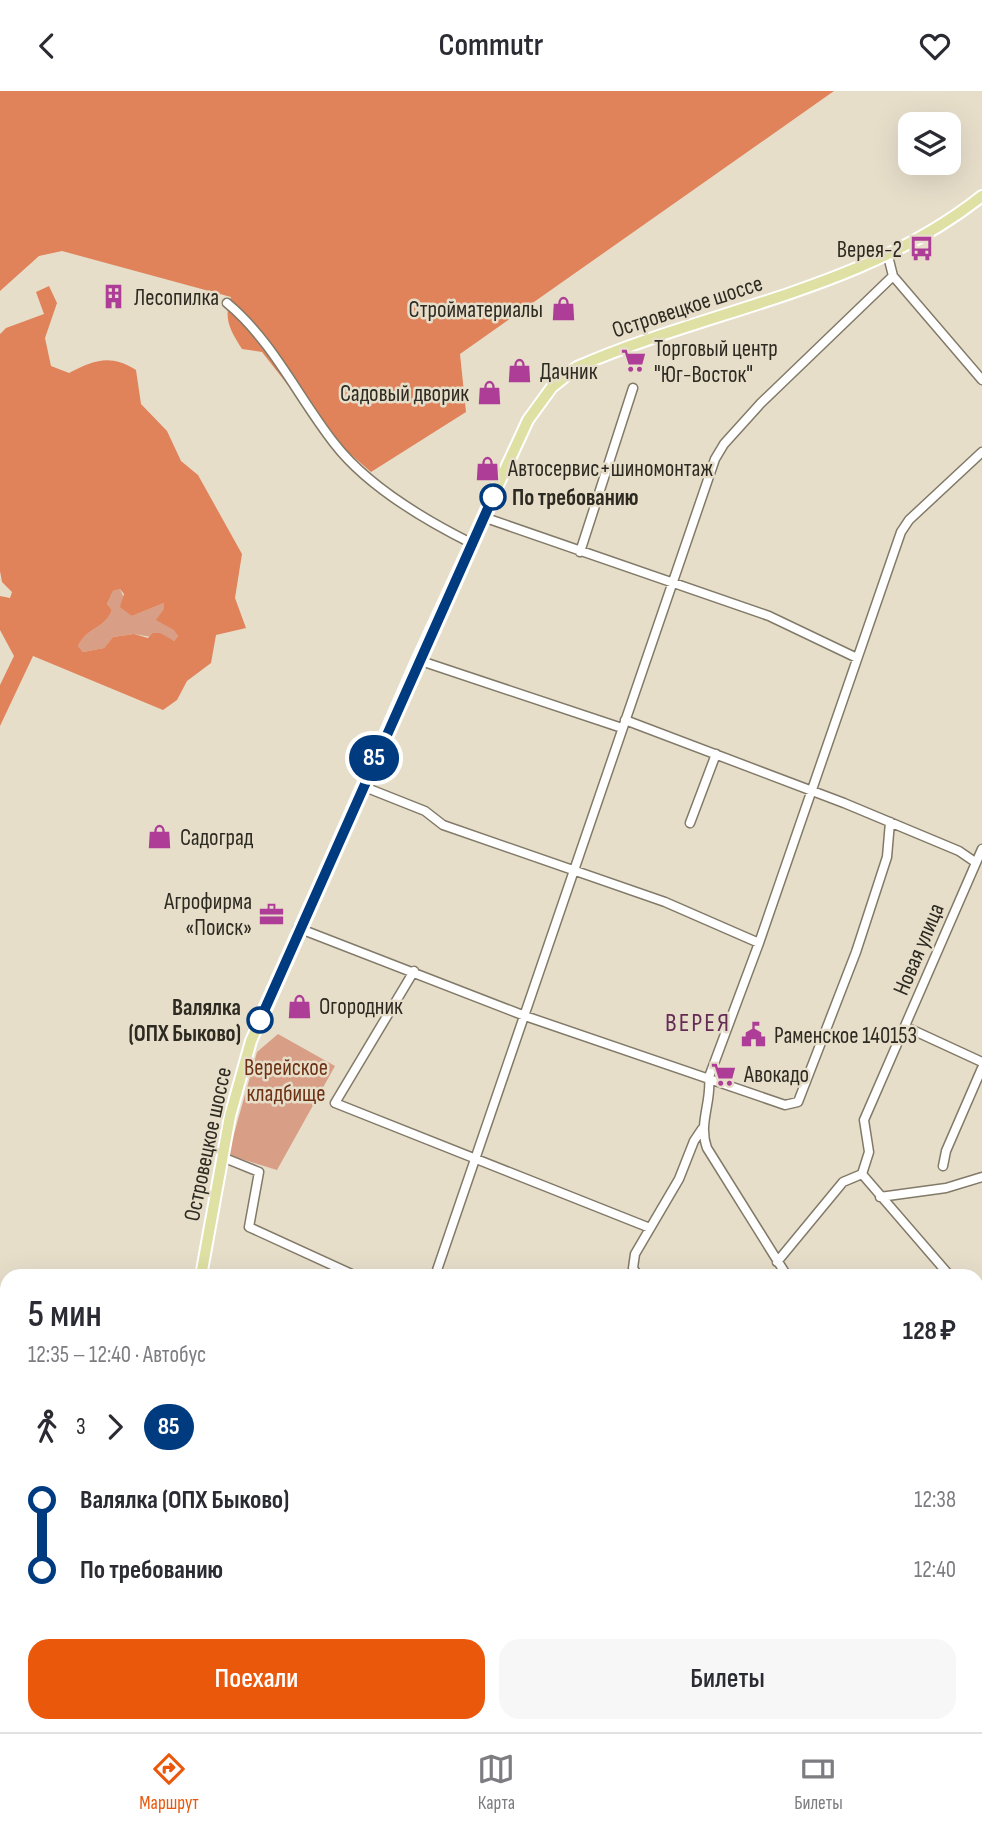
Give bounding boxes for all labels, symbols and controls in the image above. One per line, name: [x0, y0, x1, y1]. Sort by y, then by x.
text: Commutr: [439, 26, 543, 65]
icon: back: [28, 27, 66, 65]
icon: heart: [916, 27, 954, 65]
map controls: [898, 112, 961, 175]
button: layers: [898, 112, 961, 175]
bus stop icon: Верея-2: [908, 235, 936, 263]
place label: Верея-2: [837, 236, 902, 264]
street label: Островецкое шоссе: [608, 269, 766, 344]
building icon: Лесопилка: [100, 283, 128, 311]
place label: Лесопилка: [134, 284, 219, 312]
shop icon: Стройматериалы: [549, 295, 577, 323]
place label: Стройматериалы: [408, 296, 543, 324]
place label: Торговый центр "Юг-Восток": [654, 335, 778, 389]
supermarket icon: Торговый центр "Юг-Восток": [620, 347, 648, 375]
shop icon: Дачник: [506, 357, 534, 385]
place label: Дачник: [540, 358, 598, 386]
shop icon: Садовый дворик: [475, 379, 503, 407]
place label: Садовый дворик: [340, 380, 469, 408]
shop icon: Автосервис+шиномонтаж: [474, 454, 502, 482]
place label: Автосервис+шиномонтаж: [507, 455, 713, 483]
marker: По требованию: [480, 484, 506, 510]
place label: По требованию: [512, 484, 639, 512]
line badge: 85: [342, 735, 406, 781]
text: 85: [363, 743, 385, 772]
shop icon: Садоград: [146, 823, 174, 851]
place label: Садоград: [180, 824, 254, 852]
place label: Агрофирма «Поиск»: [163, 888, 252, 942]
street label: Новая улица: [887, 899, 951, 1000]
office icon: Агрофирма «Поиск»: [258, 900, 286, 928]
shop icon: Огородник: [285, 992, 313, 1020]
place label: Огородник: [319, 993, 403, 1021]
place label: Валялка (ОПХ Быково): [128, 994, 241, 1048]
marker: Валялка (ОПХ Быково): [247, 1007, 273, 1033]
district label: ВЕРЕЯ: [665, 1008, 731, 1039]
public building icon: Раменское 140153: [740, 1021, 768, 1049]
place label: Раменское 140153: [774, 1022, 917, 1050]
park label: Верейское кладбище: [244, 1054, 328, 1108]
supermarket icon: Авокадо: [710, 1060, 738, 1088]
place label: Авокадо: [743, 1061, 809, 1089]
street label: Островецкое шоссе: [178, 1065, 238, 1224]
text: 5 мин: [28, 1292, 102, 1337]
text: 128 ₽: [903, 1316, 956, 1347]
text: 12:35 – 12:40 · Автобус: [28, 1341, 206, 1369]
icon: walk: [28, 1408, 66, 1446]
icon: forward: [96, 1408, 134, 1446]
text: 85: [158, 1412, 180, 1441]
text: 3: [76, 1413, 86, 1441]
text: Валялка (ОПХ Быково): [80, 1485, 289, 1516]
text: 12:38: [914, 1486, 956, 1514]
text: По требованию: [80, 1555, 223, 1586]
text: 12:40: [914, 1556, 956, 1584]
button: Поехали: [28, 1639, 485, 1719]
button: Билеты: [499, 1639, 956, 1719]
tab: Маршрут: [139, 1750, 199, 1815]
tab: Карта: [477, 1750, 515, 1815]
tab: Билеты: [794, 1750, 843, 1815]

